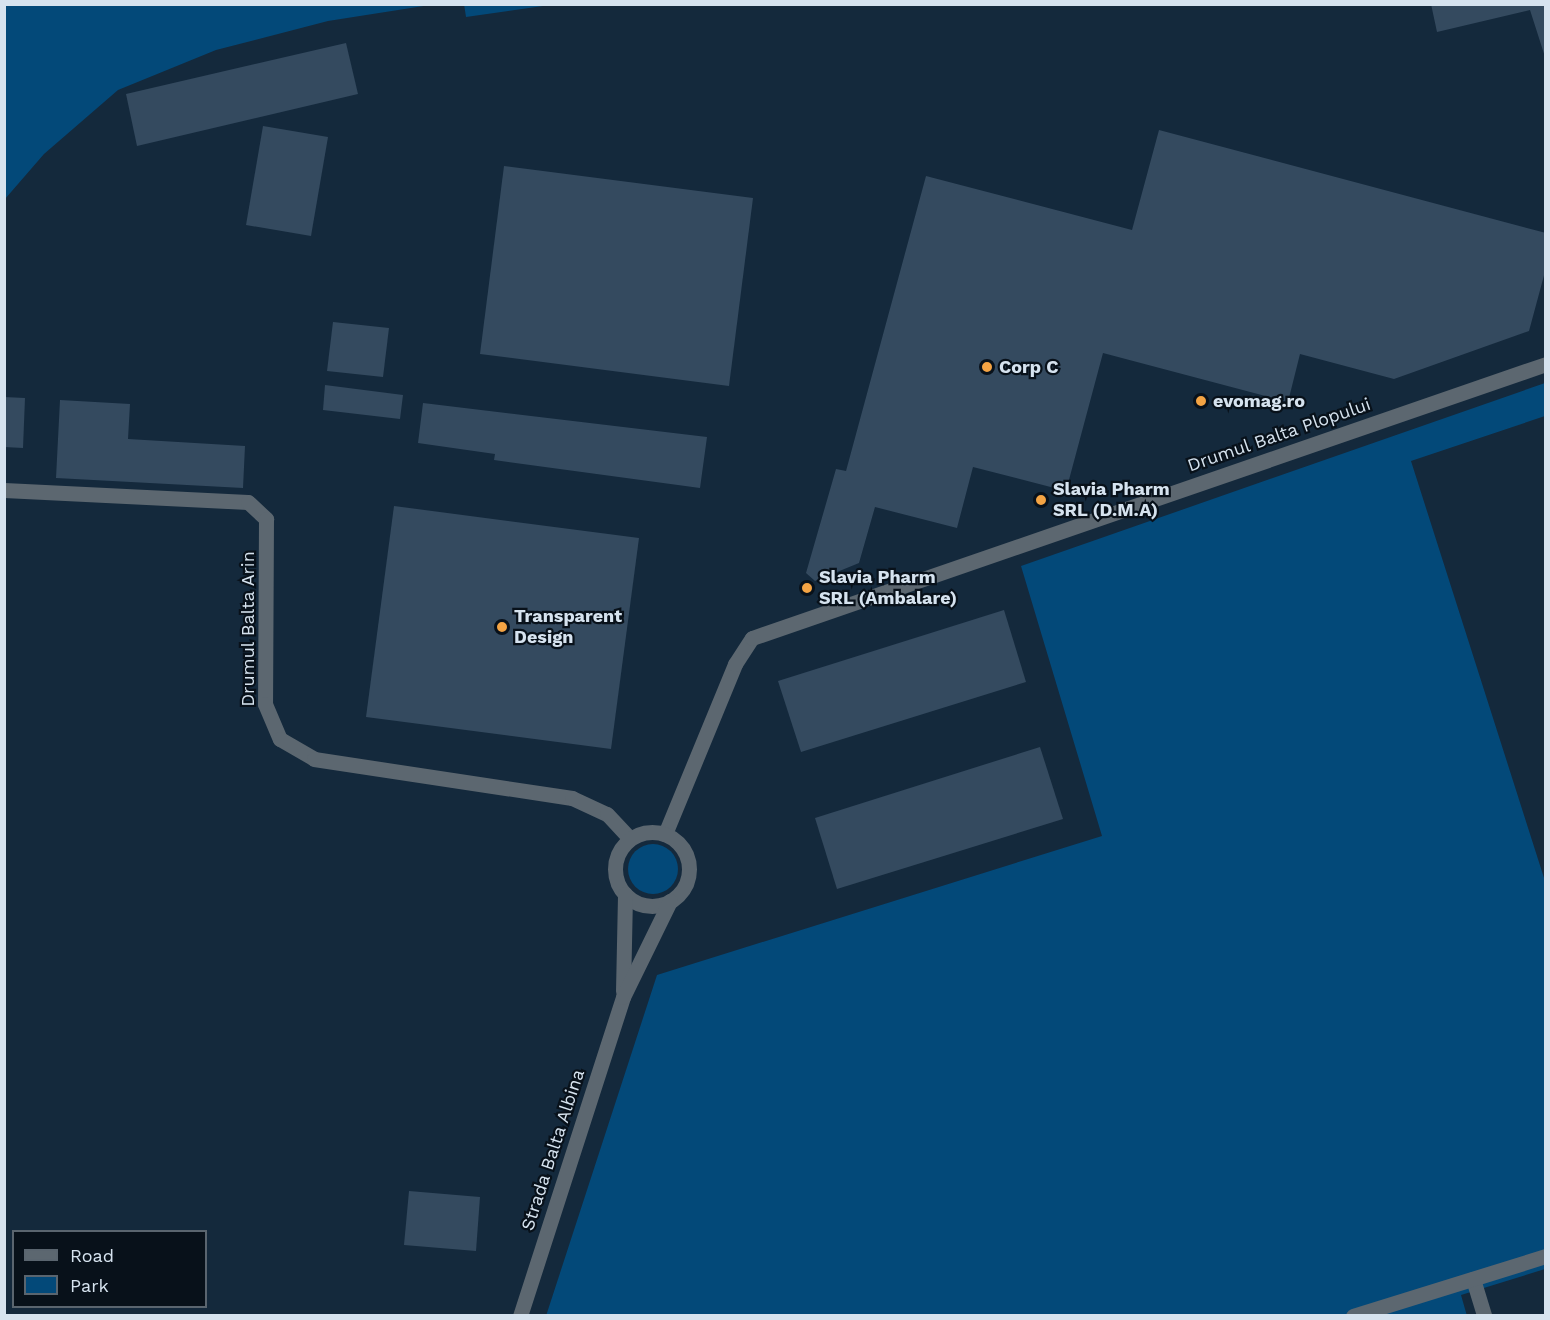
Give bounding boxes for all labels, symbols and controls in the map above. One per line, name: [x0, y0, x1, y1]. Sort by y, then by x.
place label: Corp C: [999, 356, 1058, 378]
marker: Corp C: [980, 360, 994, 374]
place label: evomag.ro: [1213, 390, 1305, 412]
street label: Drumul Balta Plopului: [1184, 393, 1374, 477]
marker: evomag.ro: [1194, 394, 1208, 408]
place label: Slavia Pharm SRL (D.M.A): [1053, 479, 1170, 522]
marker: Slavia Pharm SRL (D.M.A): [1034, 493, 1048, 507]
street label: Drumul Balta Arin: [237, 550, 259, 708]
place label: Slavia Pharm SRL (Ambalare): [819, 567, 957, 610]
marker: Slavia Pharm SRL (Ambalare): [800, 581, 814, 595]
place label: Transparent Design: [514, 606, 622, 648]
marker: Transparent Design: [495, 620, 509, 634]
street label: Strada Balta Albina: [517, 1066, 589, 1234]
legend: [12, 1230, 207, 1308]
text: Road: [70, 1245, 114, 1266]
text: Park: [70, 1275, 109, 1296]

